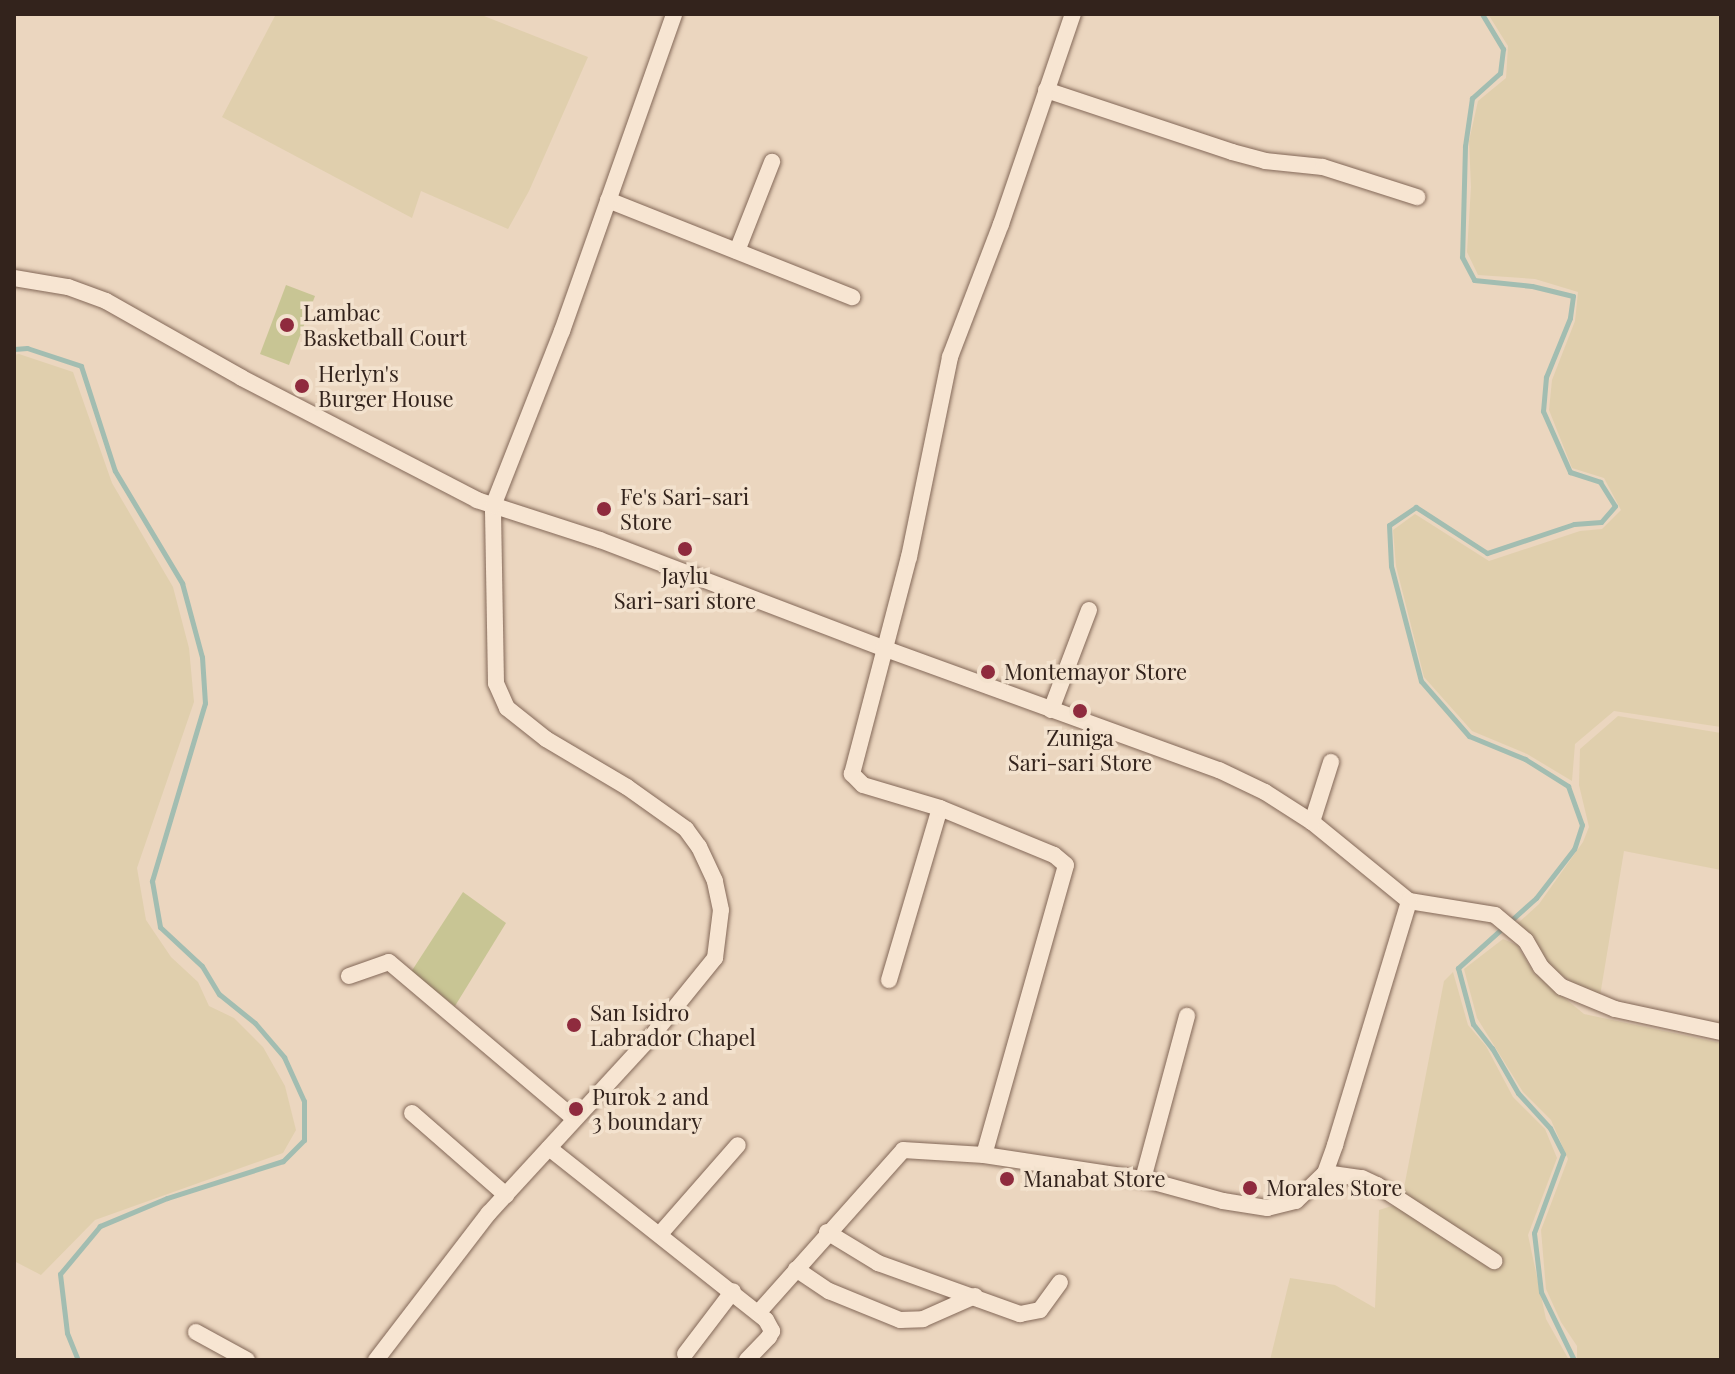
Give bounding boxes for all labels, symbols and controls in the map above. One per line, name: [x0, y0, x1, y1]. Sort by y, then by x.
place label: Lambac Basketball Court: [303, 299, 467, 350]
marker: Lambac Basketball Court: [278, 316, 296, 334]
place label: Herlyn's Burger House: [318, 360, 454, 412]
marker: Herlyn's Burger House: [293, 377, 311, 395]
place label: Fe's Sari-sari Store: [620, 483, 749, 534]
marker: Fe's Sari-sari Store: [595, 500, 613, 518]
marker: Jaylu Sari-sari store: [676, 540, 694, 558]
place label: Jaylu Sari-sari store: [614, 562, 756, 614]
place label: Montemayor Store: [1004, 659, 1188, 685]
marker: Montemayor Store: [979, 663, 997, 681]
marker: Zuniga Sari-sari Store: [1071, 702, 1089, 720]
place label: Zuniga Sari-sari Store: [1008, 724, 1152, 776]
place label: San Isidro Labrador Chapel: [590, 999, 756, 1050]
marker: San Isidro Labrador Chapel: [565, 1016, 583, 1034]
place label: Purok 2 and 3 boundary: [592, 1083, 709, 1134]
marker: Purok 2 and 3 boundary: [567, 1100, 585, 1118]
place label: Manabat Store: [1023, 1166, 1166, 1192]
marker: Manabat Store: [998, 1170, 1016, 1188]
place label: Morales Store: [1266, 1175, 1402, 1201]
marker: Morales Store: [1241, 1179, 1259, 1197]

